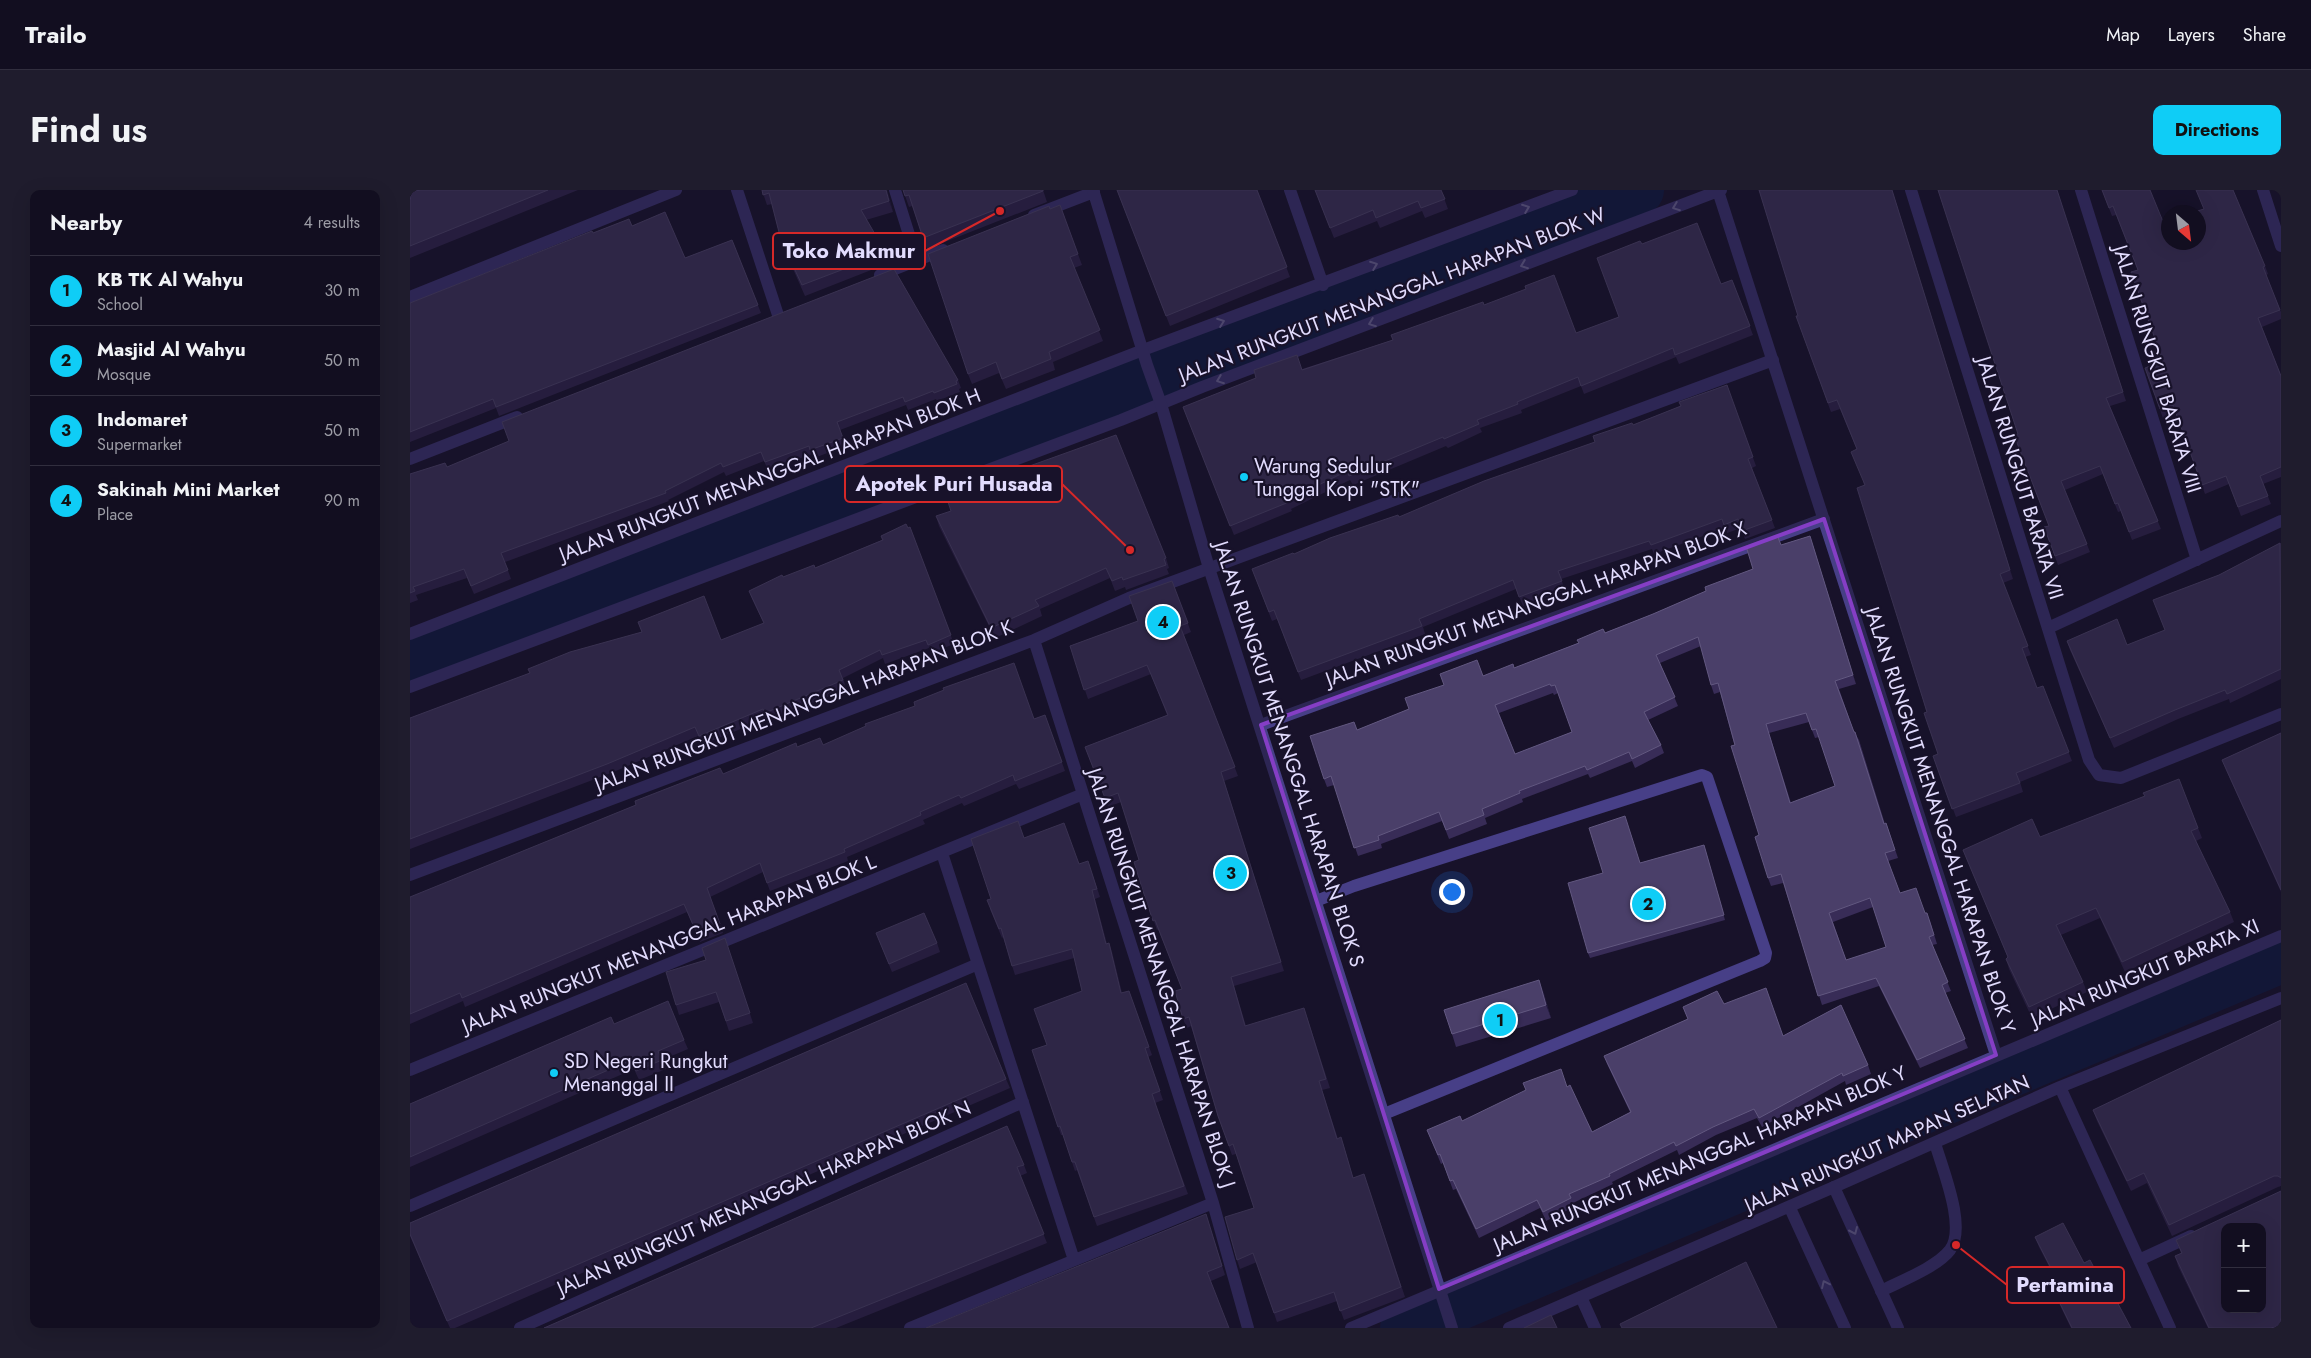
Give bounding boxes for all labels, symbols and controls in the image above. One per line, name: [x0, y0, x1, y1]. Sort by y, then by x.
text: Trailo: [25, 17, 87, 52]
text: Map: [2106, 22, 2140, 48]
text: Layers: [2168, 22, 2215, 48]
text: Share: [2243, 22, 2286, 48]
text: Find us: [30, 105, 147, 155]
button: Directions: [2153, 105, 2281, 155]
street label: JALAN RUNGKUT MENANGGAL HARAPAN BLOK W: [1172, 200, 1610, 391]
one-way arrow: [1672, 201, 1680, 211]
one-way arrow: [1521, 204, 1530, 214]
north arrow: [2161, 205, 2206, 250]
text: Nearby: [50, 208, 122, 238]
text: 4 results: [304, 211, 360, 234]
callout: Toko Makmur: [773, 233, 925, 269]
text: Toko Makmur: [783, 236, 916, 266]
street label: JALAN RUNGKUT BARATA VIII: [2105, 239, 2209, 496]
one-way arrow: [1520, 259, 1528, 269]
one-way arrow: [1369, 261, 1378, 271]
text: KB TK Al Wahyu: [97, 266, 243, 293]
text: 1: [62, 279, 70, 302]
text: 30 m: [324, 279, 360, 302]
text: School: [97, 293, 143, 316]
one-way arrow: [1368, 316, 1377, 327]
one-way arrow: [1217, 317, 1225, 327]
text: Masjid Al Wahyu: [97, 336, 246, 363]
text: 2: [61, 349, 71, 372]
text: 50 m: [324, 349, 360, 372]
street label: JALAN RUNGKUT BARATA VII: [1968, 350, 2071, 603]
text: Mosque: [97, 363, 151, 386]
one-way arrow: [1216, 374, 1225, 384]
street label: JALAN RUNGKUT MENANGGAL HARAPAN BLOK H: [552, 381, 985, 570]
text: Indomaret: [97, 406, 187, 433]
text: 3: [61, 419, 71, 442]
text: 50 m: [324, 419, 360, 442]
text: Supermarket: [97, 433, 182, 456]
place label: Warung Sedulur Tunggal Kopi "STK": [1254, 452, 1420, 504]
callout: Apotek Puri Husada: [845, 466, 1062, 502]
text: Apotek Puri Husada: [854, 469, 1053, 499]
marker: Warung Sedulur Tunggal Kopi "STK": [1238, 471, 1250, 483]
text: Sakinah Mini Market: [97, 476, 280, 503]
text: 4: [60, 489, 72, 512]
text: 90 m: [324, 489, 360, 512]
text: Place: [97, 503, 133, 526]
street label: JALAN RUNGKUT MENANGGAL HARAPAN BLOK X: [1319, 514, 1751, 695]
street label: JALAN RUNGKUT MENANGGAL HARAPAN BLOK S: [1205, 535, 1372, 971]
street label: JALAN RUNGKUT MENANGGAL HARAPAN BLOK Y: [1856, 600, 2023, 1037]
pin: 4: [1147, 603, 1179, 641]
street label: JALAN RUNGKUT MENANGGAL HARAPAN BLOK K: [588, 612, 1018, 801]
street label: JALAN RUNGKUT MENANGGAL HARAPAN BLOK J: [1078, 762, 1243, 1192]
street label: JALAN RUNGKUT MENANGGAL HARAPAN BLOK L: [455, 847, 880, 1042]
pin: 3: [1215, 854, 1247, 892]
your location: [1439, 879, 1465, 905]
pin: 2: [1632, 885, 1664, 923]
street label: JALAN RUNGKUT BARATA XI: [2023, 912, 2264, 1036]
pin: 1: [1484, 1001, 1516, 1039]
place label: SD Negeri Rungkut Menanggal II: [564, 1047, 728, 1099]
street label: JALAN RUNGKUT MENANGGAL HARAPAN BLOK Y: [1486, 1058, 1912, 1261]
marker: SD Negeri Rungkut Menanggal II: [548, 1067, 560, 1079]
street label: JALAN RUNGKUT MAPAN SELATAN: [1737, 1068, 2034, 1221]
street label: JALAN RUNGKUT MENANGGAL HARAPAN BLOK N: [550, 1093, 976, 1304]
map controls: [2221, 1223, 2266, 1313]
button: +: [2221, 1223, 2266, 1268]
one-way arrow: [1848, 1226, 1859, 1235]
callout: Pertamina: [2007, 1267, 2124, 1303]
button: −: [2221, 1268, 2266, 1313]
text: Pertamina: [2016, 1270, 2114, 1300]
one-way arrow: [1820, 1280, 1831, 1289]

